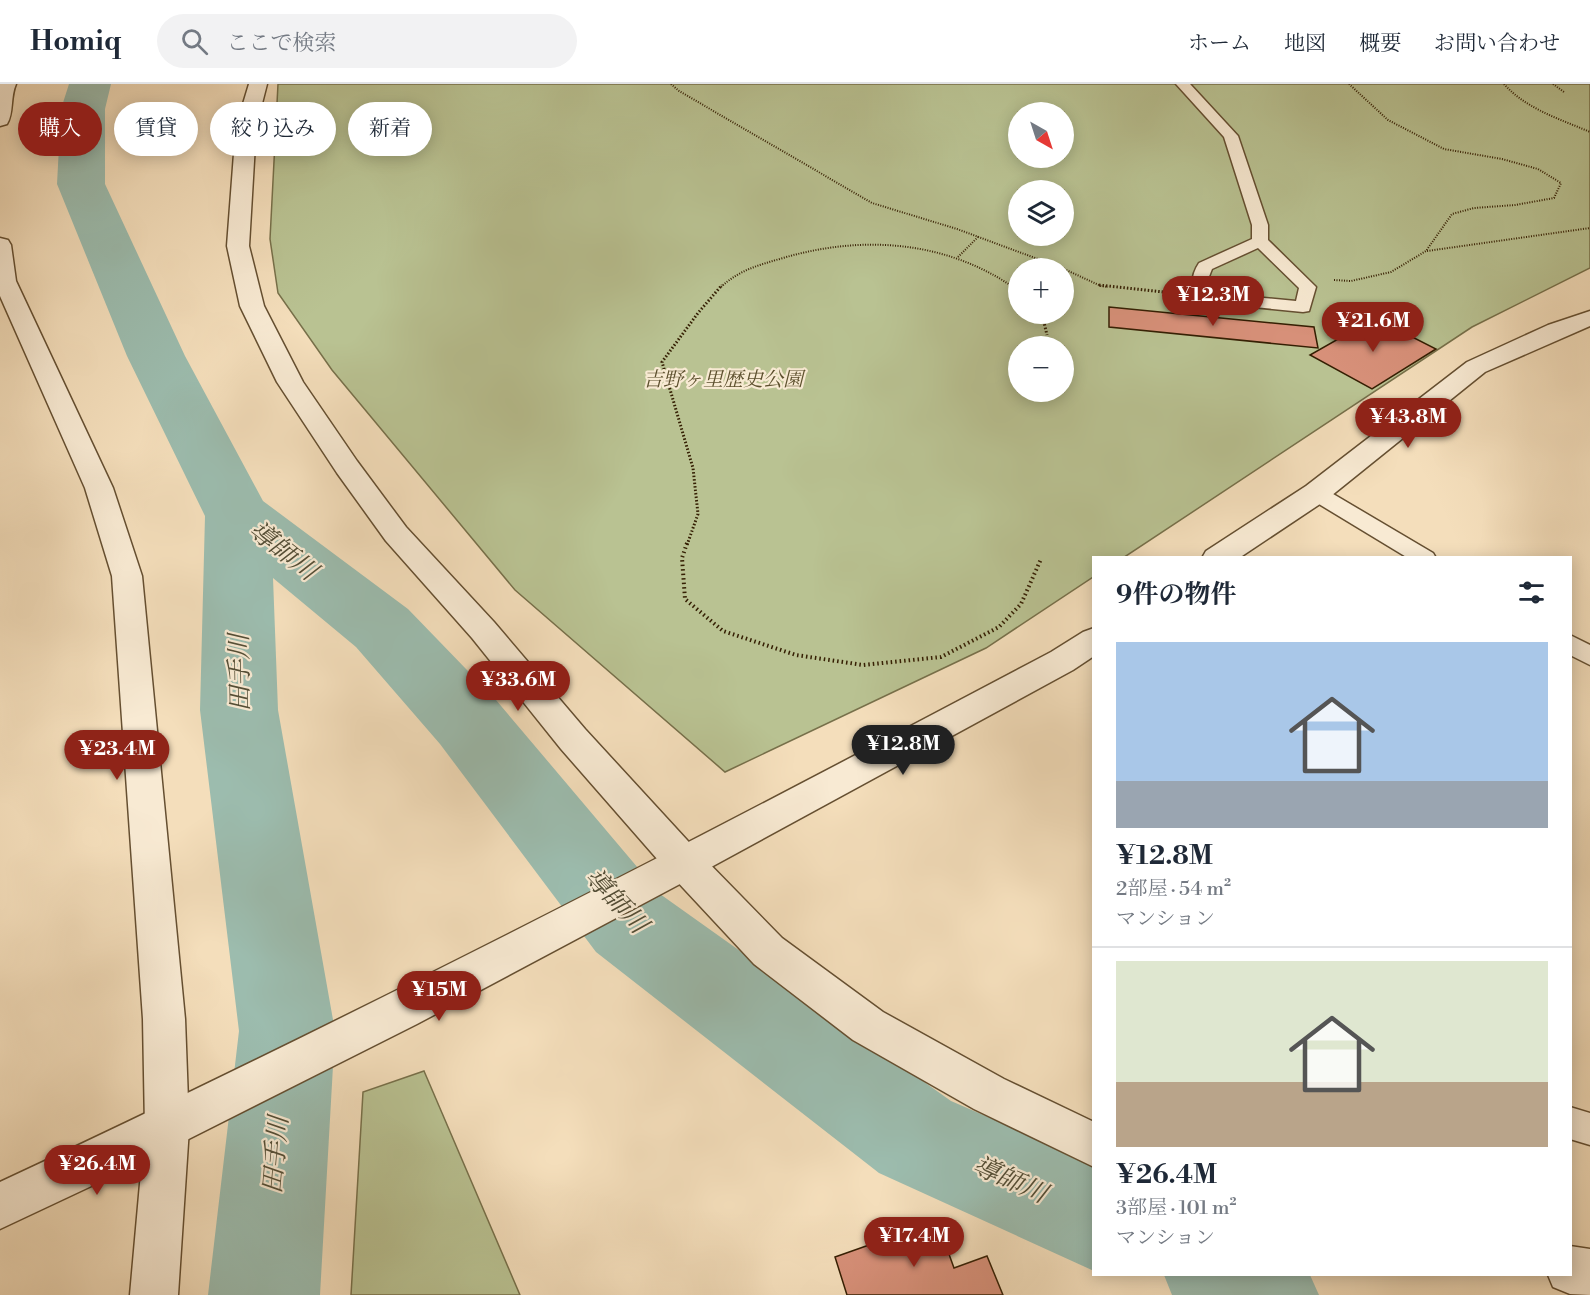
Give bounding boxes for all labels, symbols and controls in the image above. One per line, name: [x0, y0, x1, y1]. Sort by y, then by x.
search box: [157, 14, 577, 68]
text: Homiq: [30, 24, 121, 59]
icon: search: [178, 25, 211, 58]
text: ここで検索: [226, 30, 336, 57]
text: ホーム: [1188, 31, 1251, 57]
text: 地図: [1284, 31, 1326, 57]
text: 概要: [1359, 31, 1401, 57]
text: お問い合わせ: [1434, 31, 1560, 57]
chip: 購入: [18, 102, 102, 156]
chip: 賃貸: [114, 102, 198, 156]
chip: 絞り込み: [210, 102, 336, 156]
chip: 新着: [348, 102, 432, 156]
north arrow: [1008, 102, 1074, 168]
map controls: [1008, 102, 1074, 402]
button: layers: [1008, 180, 1074, 246]
button: +: [1008, 258, 1074, 324]
pin: ¥12.3M: [1164, 276, 1262, 327]
text: ¥12.3M: [1176, 283, 1250, 308]
pin: ¥21.6M: [1324, 302, 1422, 353]
text: ¥21.6M: [1336, 309, 1410, 334]
button: −: [1008, 336, 1074, 402]
park label: 吉野ヶ里歴史公園: [643, 368, 806, 393]
pin: ¥43.8M: [1359, 398, 1457, 449]
text: ¥43.8M: [1369, 405, 1447, 430]
water label: 導師川: [242, 514, 326, 589]
icon: filters: [1515, 576, 1548, 609]
text: 9件の物件: [1116, 579, 1236, 611]
water label: 田手川: [223, 631, 257, 712]
pin: ¥33.6M: [469, 661, 567, 712]
text: ¥33.6M: [480, 668, 556, 693]
icon: home: [1278, 681, 1386, 789]
pin: ¥12.8M: [854, 725, 952, 776]
pin: ¥23.4M: [68, 730, 166, 781]
text: ¥12.8M: [866, 732, 940, 757]
text: ¥23.4M: [78, 737, 156, 762]
text: ¥12.8M: [1116, 840, 1213, 872]
water label: 導師川: [578, 862, 656, 943]
text: 2部屋 · 54 m²: [1116, 877, 1231, 902]
text: マンション: [1116, 907, 1215, 932]
pin: ¥15M: [403, 971, 475, 1022]
text: ¥15M: [411, 978, 467, 1003]
icon: home: [1278, 1000, 1386, 1108]
water label: 田手川: [257, 1112, 296, 1195]
pin: ¥26.4M: [48, 1145, 146, 1196]
water label: 導師川: [968, 1150, 1055, 1212]
text: ¥26.4M: [58, 1152, 136, 1177]
text: ¥26.4M: [1116, 1159, 1217, 1191]
text: 3部屋 · 101 m²: [1116, 1196, 1236, 1221]
pin: ¥17.4M: [865, 1217, 963, 1268]
text: ¥17.4M: [878, 1224, 950, 1249]
text: マンション: [1116, 1226, 1215, 1251]

